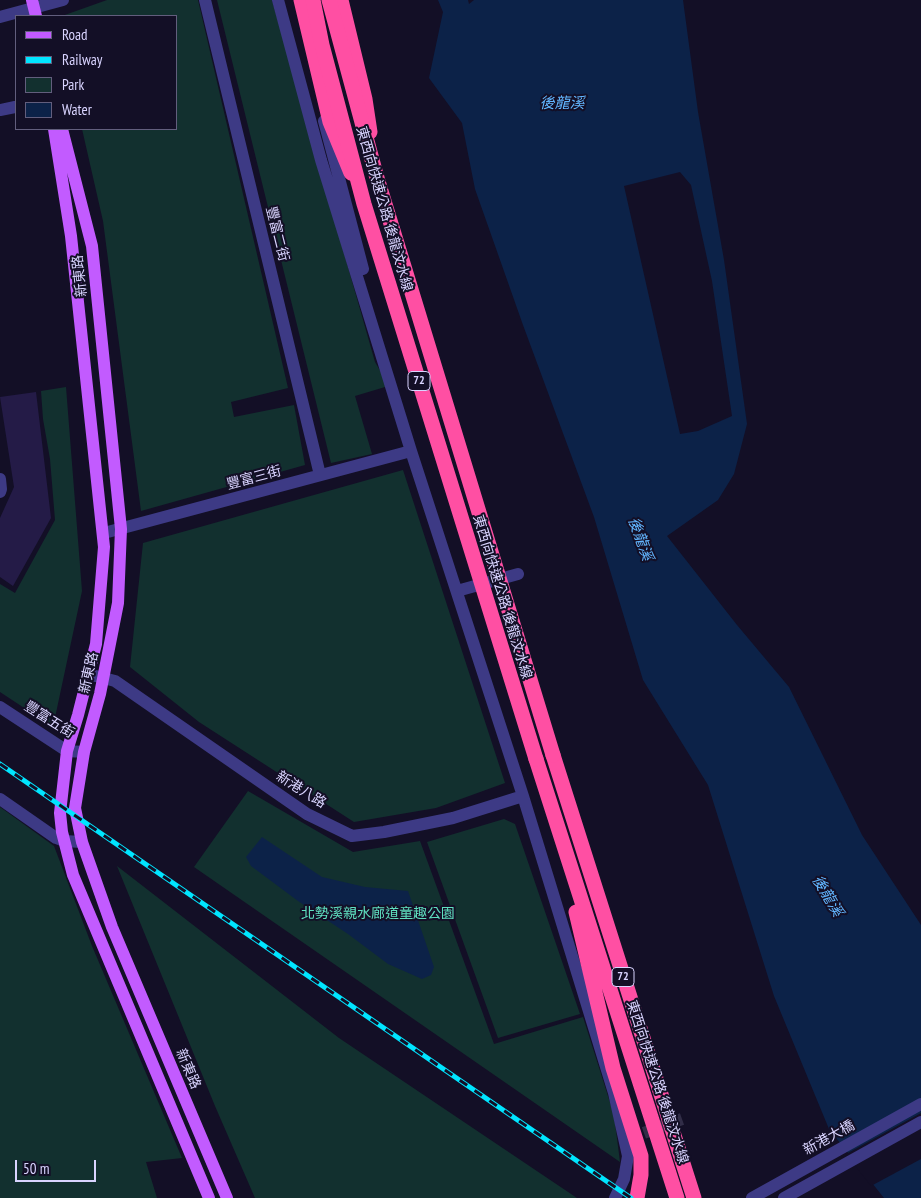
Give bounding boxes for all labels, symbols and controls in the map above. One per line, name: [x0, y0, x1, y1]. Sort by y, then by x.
legend: [15, 15, 178, 130]
text: Road: [62, 25, 88, 44]
text: Railway: [62, 50, 102, 69]
text: Park: [62, 75, 84, 94]
water label: 後龍溪: [540, 95, 584, 113]
text: Water: [62, 100, 92, 119]
street label: 東西向快速公路 後龍汶水線: [352, 125, 416, 293]
street label: 豐富二街: [262, 205, 292, 263]
street label: 新東路: [69, 254, 91, 298]
road number: 72: [408, 372, 430, 391]
street label: 豐富三街: [225, 463, 283, 493]
street label: 東西向快速公路 後龍汶水線: [469, 513, 535, 681]
water label: 後龍溪: [624, 515, 656, 563]
street label: 新東路: [76, 651, 102, 695]
street label: 豐富五街: [21, 698, 77, 742]
street label: 新港八路: [273, 768, 329, 812]
water label: 後龍溪: [808, 872, 846, 920]
park label: 北勢溪親水廊道童趣公園: [301, 906, 455, 922]
road number: 72: [612, 968, 634, 986]
street label: 東西向快速公路 後龍汶水線: [623, 998, 691, 1166]
street label: 新東路: [172, 1046, 204, 1092]
street label: 新港大橋: [800, 1117, 858, 1159]
scale bar: [18, 1150, 99, 1182]
text: 50 m: [23, 1159, 49, 1178]

